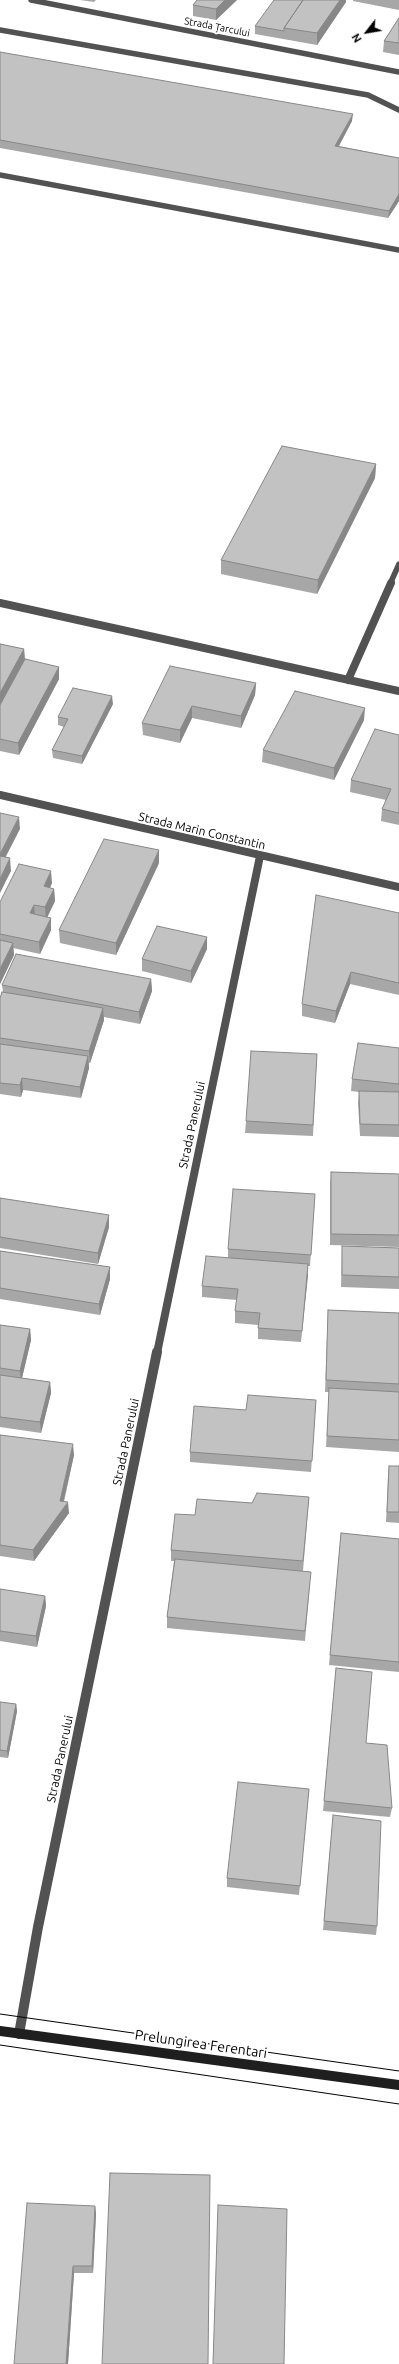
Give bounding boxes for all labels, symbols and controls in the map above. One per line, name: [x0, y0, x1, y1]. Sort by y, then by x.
north arrow: [347, 12, 387, 52]
street label: Strada Țarcului: [183, 15, 251, 39]
text: N: [349, 32, 364, 45]
street label: Strada Marin Constantin: [137, 809, 267, 853]
street label: Strada Panerului: [176, 1080, 208, 1170]
street label: Strada Panerului: [110, 1397, 142, 1487]
street label: Strada Panerului: [44, 1714, 76, 1804]
street label: Prelungirea Ferentari: [134, 2026, 268, 2062]

